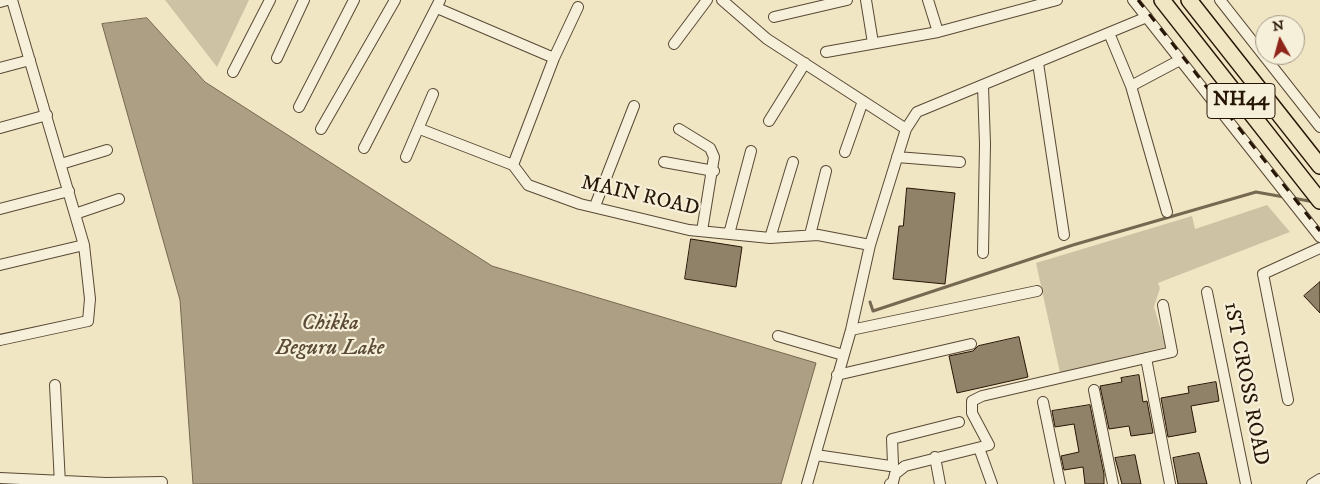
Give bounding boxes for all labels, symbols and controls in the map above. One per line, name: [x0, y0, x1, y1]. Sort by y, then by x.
north arrow: [1255, 15, 1305, 65]
text: N: [1271, 16, 1285, 36]
road number: NH44: [1207, 84, 1275, 118]
street label: MAIN ROAD: [578, 171, 702, 223]
street label: 1ST CROSS ROAD: [1217, 300, 1273, 468]
water label: Chikka Beguru Lake: [276, 311, 384, 362]

